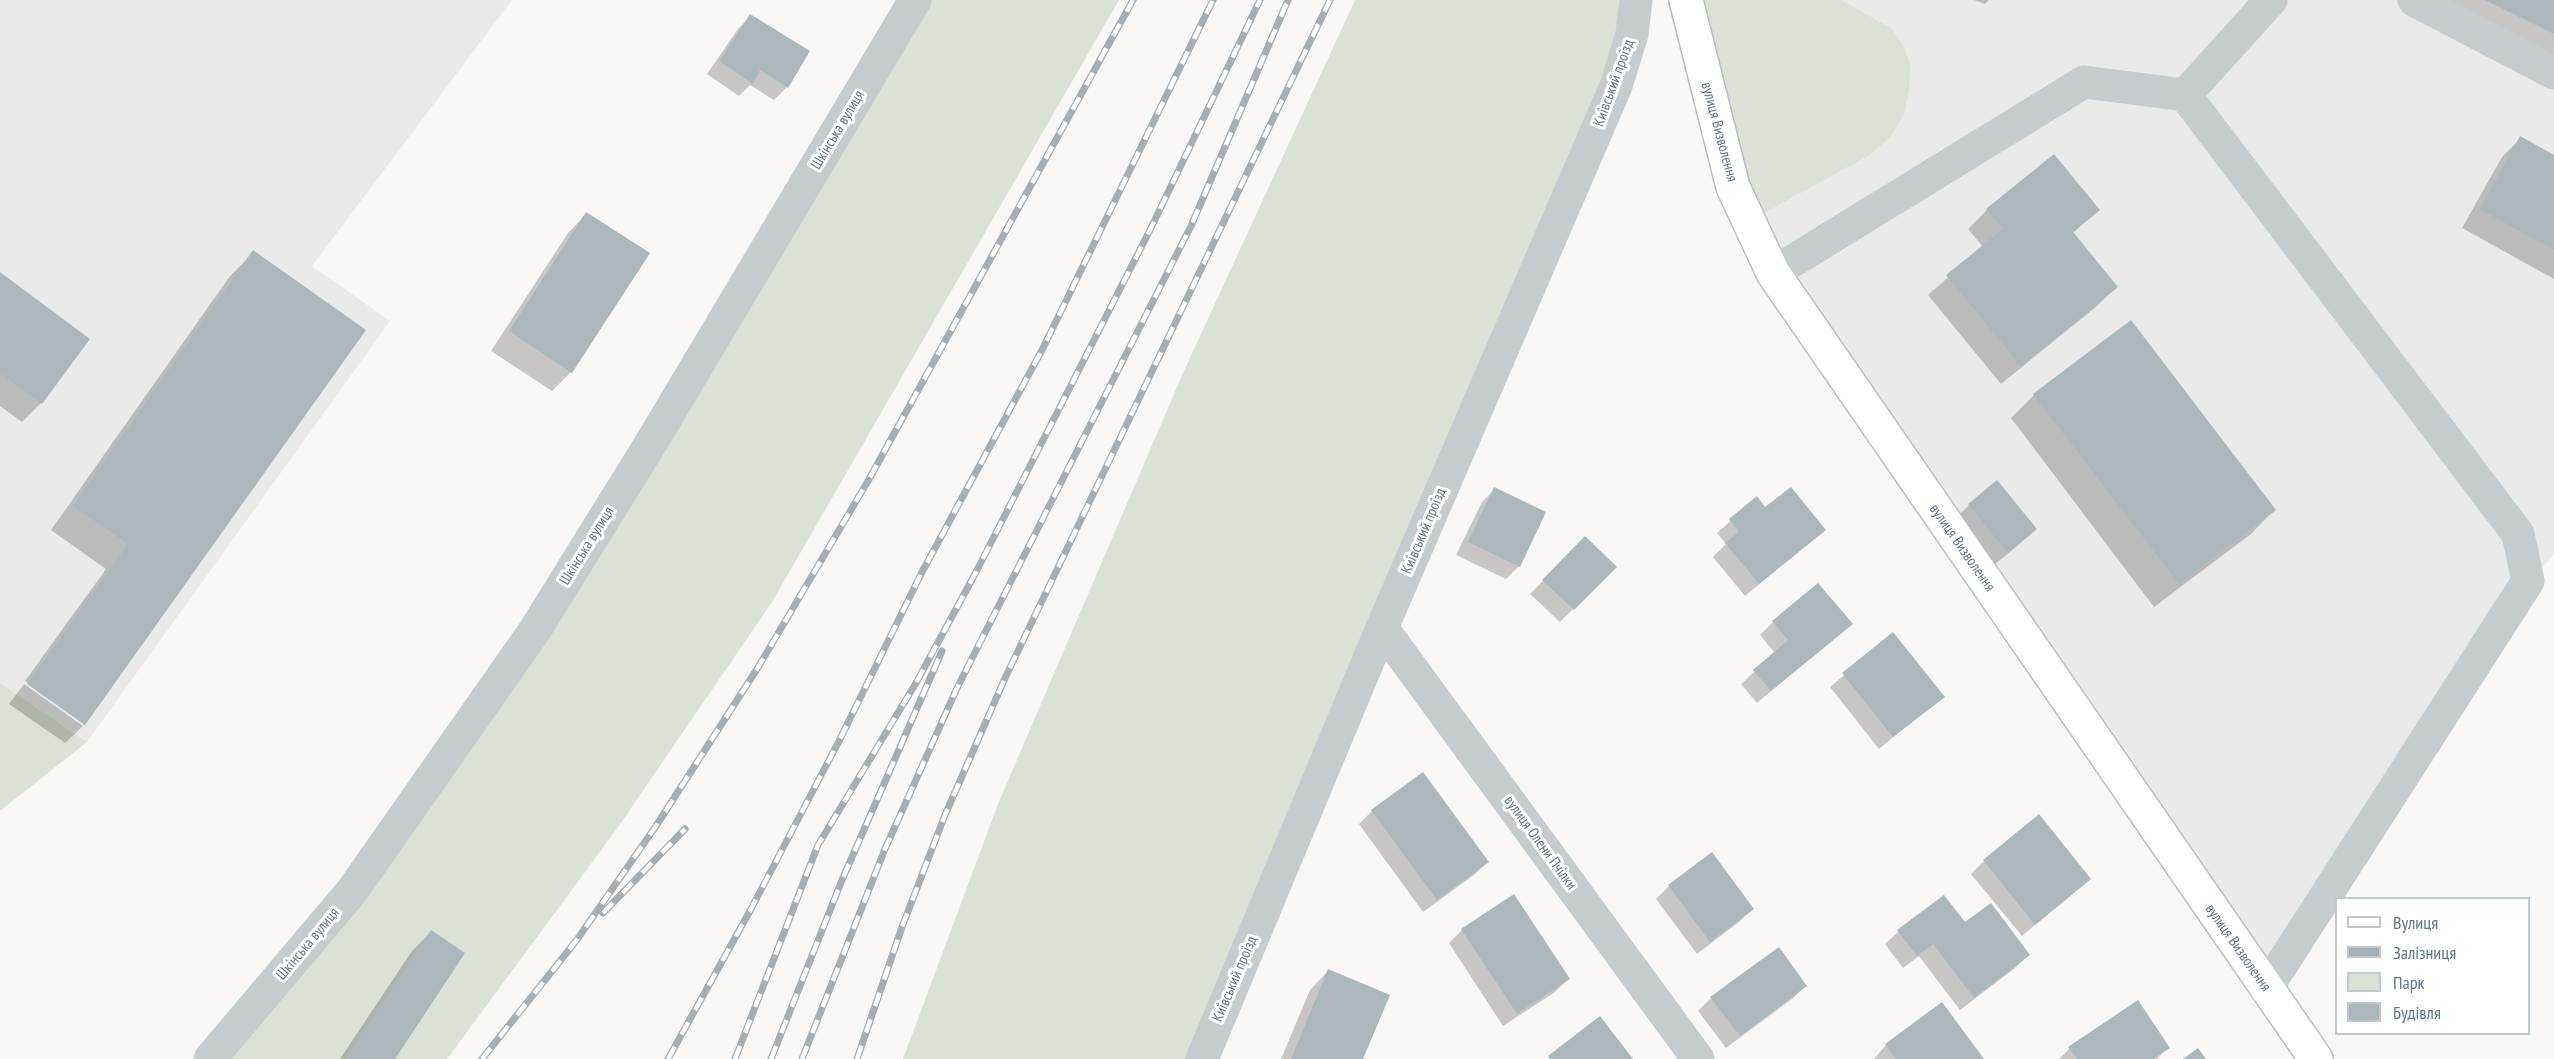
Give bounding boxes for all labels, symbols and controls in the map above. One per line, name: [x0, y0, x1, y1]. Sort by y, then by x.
street label: Київський проїзд: [1590, 37, 1638, 129]
street label: вулиця Визволення: [1697, 80, 1741, 184]
street label: Шкінська вулиця: [807, 87, 869, 173]
street label: Київський проїзд: [1398, 485, 1450, 577]
street label: вулиця Визволення: [1925, 501, 1999, 595]
street label: Шкінська вулиця: [556, 504, 618, 588]
street label: вулиця Олени Пчілки: [1500, 792, 1580, 894]
legend: [2335, 897, 2530, 1035]
street label: вулиця Визволення: [2201, 901, 2275, 995]
street label: Шкінська вулиця: [273, 904, 343, 984]
text: Вулиця: [2393, 911, 2438, 934]
street label: Київський проїзд: [1209, 933, 1261, 1025]
text: Залізниця: [2393, 941, 2456, 964]
text: Парк: [2393, 971, 2424, 994]
text: Будівля: [2393, 1001, 2441, 1024]

